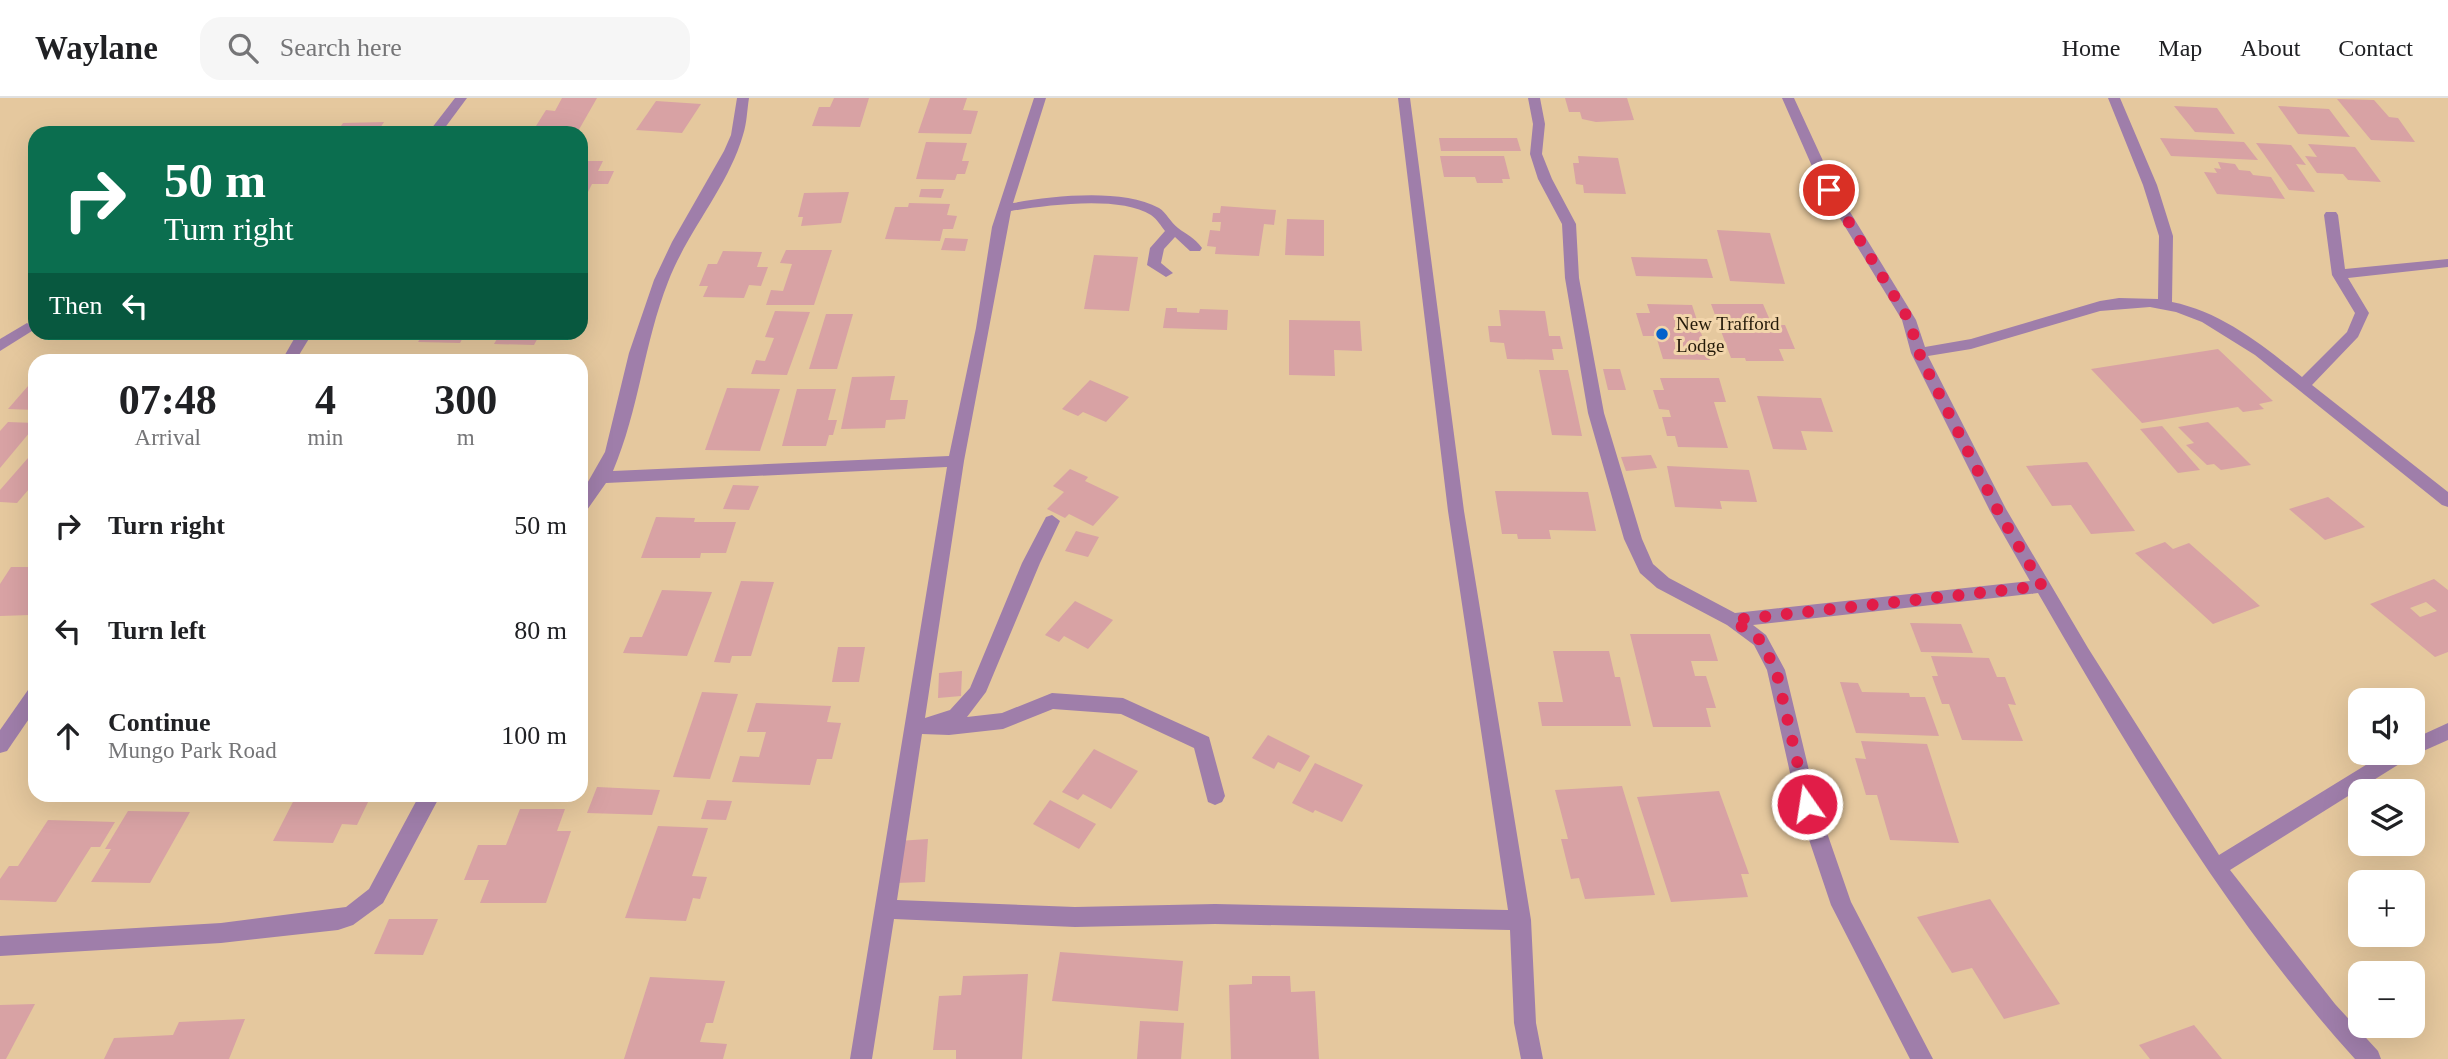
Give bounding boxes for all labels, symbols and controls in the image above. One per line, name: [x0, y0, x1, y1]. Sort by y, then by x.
search box: [200, 17, 690, 80]
icon: search: [224, 29, 262, 67]
text: Waylane: [35, 30, 158, 66]
text: Search here: [280, 33, 402, 62]
text: Home: [2062, 35, 2120, 61]
text: Map: [2158, 35, 2202, 61]
text: About: [2240, 35, 2300, 61]
text: Contact: [2338, 35, 2413, 61]
text: 50 m: [164, 153, 266, 208]
icon: right: [49, 154, 140, 245]
pin: [1799, 160, 1859, 220]
icon: arrive: [1810, 171, 1848, 209]
text: Turn right: [164, 211, 294, 247]
icon: left: [116, 287, 154, 325]
text: Then: [49, 291, 102, 320]
place label: New Trafford Lodge: [1676, 313, 1780, 356]
marker: New Trafford Lodge: [1654, 326, 1670, 342]
text: 07:48: [119, 377, 217, 423]
text: 4: [315, 377, 336, 423]
text: 300: [434, 377, 497, 423]
text: Arrival: [135, 425, 201, 450]
text: min: [308, 425, 343, 450]
text: m: [457, 425, 475, 450]
icon: right: [49, 507, 87, 545]
text: Turn right: [108, 511, 225, 540]
text: 50 m: [514, 511, 567, 540]
icon: left: [49, 612, 87, 650]
text: Turn left: [108, 616, 206, 645]
text: 80 m: [514, 616, 567, 645]
map controls: [2348, 688, 2425, 1038]
button: sound: [2348, 688, 2425, 765]
text: Continue: [108, 708, 211, 737]
icon: ahead: [49, 717, 87, 755]
text: 100 m: [501, 721, 567, 750]
text: Mungo Park Road: [108, 738, 277, 763]
position arrow: [1770, 767, 1844, 841]
button: layers: [2348, 779, 2425, 856]
button: +: [2348, 870, 2425, 947]
button: −: [2348, 961, 2425, 1038]

